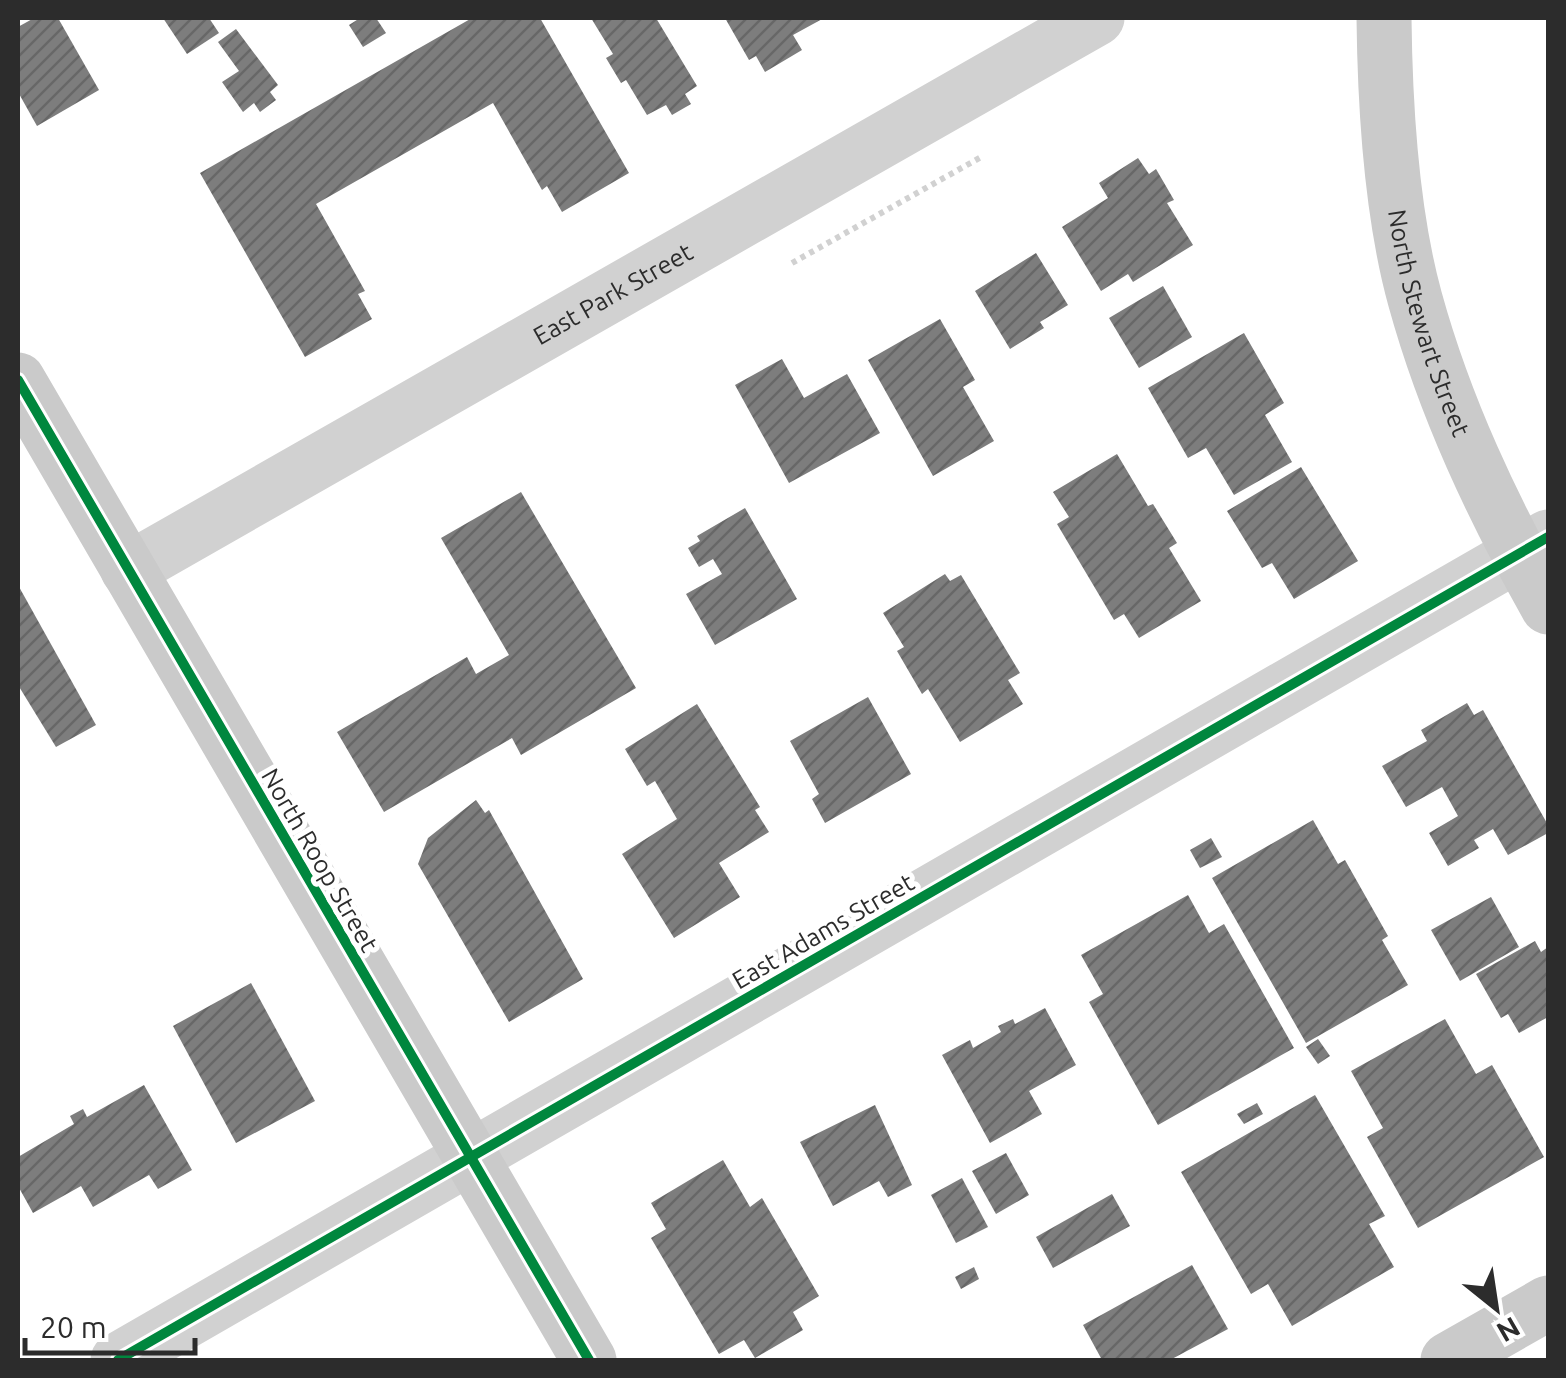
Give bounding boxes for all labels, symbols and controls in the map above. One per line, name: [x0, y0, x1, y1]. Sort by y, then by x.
street label: North Stewart Street: [1383, 208, 1476, 441]
street label: East Park Street: [528, 237, 698, 350]
street label: North Roop Street: [256, 763, 384, 957]
street label: East Adams Street: [727, 868, 919, 994]
north arrow: [1446, 1258, 1546, 1358]
scale bar: [25, 1293, 195, 1355]
text: 20 m: [40, 1310, 107, 1344]
text: N: [1492, 1311, 1526, 1349]

